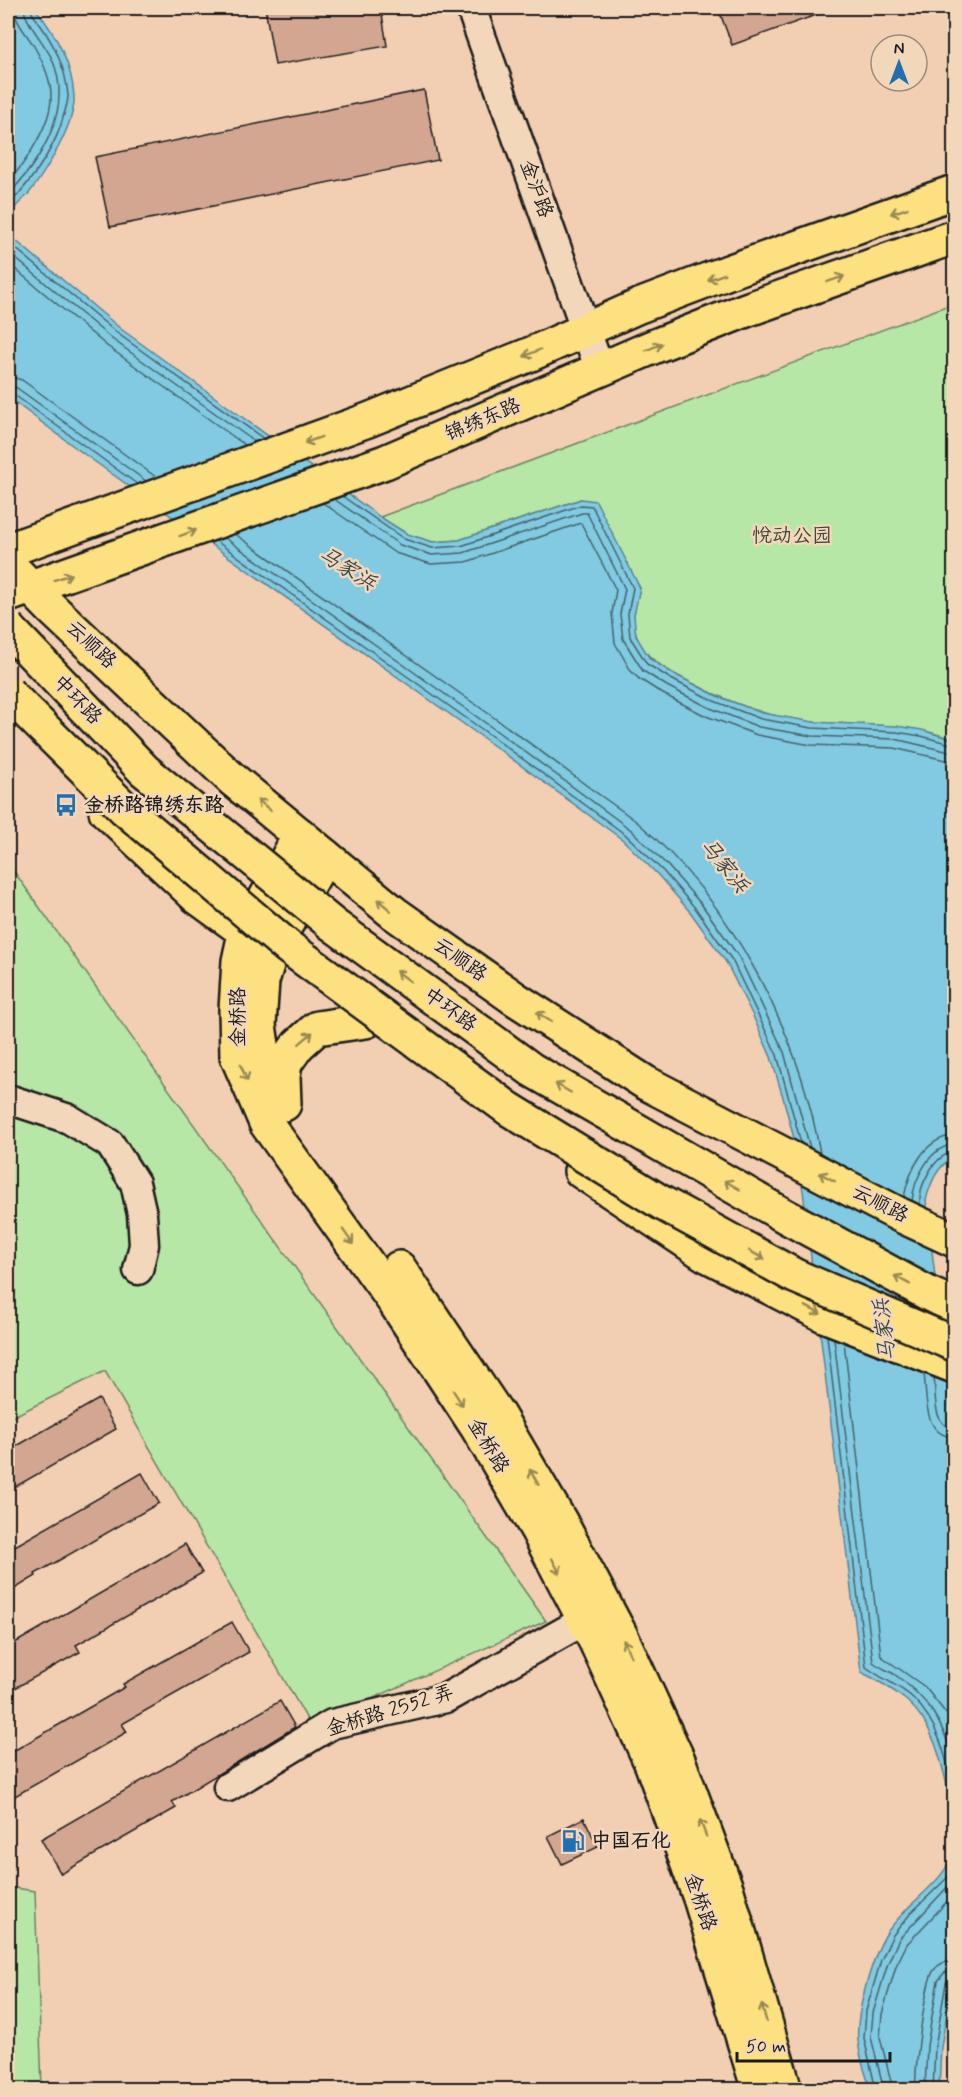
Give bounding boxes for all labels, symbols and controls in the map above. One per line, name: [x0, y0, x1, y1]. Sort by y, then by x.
north arrow: [869, 33, 929, 93]
text: N: [894, 39, 904, 60]
street label: 金沪路: [513, 156, 559, 223]
one-way arrow: [890, 207, 909, 218]
one-way arrow: [707, 272, 725, 283]
one-way arrow: [826, 272, 845, 283]
one-way arrow: [644, 341, 662, 352]
one-way arrow: [523, 348, 542, 359]
street label: 锦绣东路: [441, 392, 526, 448]
one-way arrow: [304, 435, 323, 446]
park label: 悦动公园: [752, 523, 832, 550]
one-way arrow: [178, 526, 196, 537]
water label: 马家浜: [313, 540, 382, 598]
one-way arrow: [53, 571, 72, 582]
street label: 云顺路: [60, 615, 123, 676]
street label: 中环路: [46, 669, 108, 732]
bus stop icon: 金桥路锦绣东路: [53, 792, 79, 818]
place label: 金桥路锦绣东路: [84, 792, 224, 819]
one-way arrow: [257, 798, 272, 812]
water label: 马家浜: [693, 833, 755, 900]
one-way arrow: [377, 899, 393, 912]
street label: 云顺路: [428, 932, 493, 989]
one-way arrow: [395, 970, 411, 982]
street label: 中环路: [418, 981, 483, 1039]
street label: 金桥路: [225, 986, 252, 1047]
one-way arrow: [536, 1011, 553, 1023]
one-way arrow: [298, 1031, 314, 1044]
one-way arrow: [239, 1063, 250, 1082]
one-way arrow: [555, 1081, 572, 1093]
one-way arrow: [818, 1171, 836, 1182]
street label: 云顺路: [847, 1178, 914, 1230]
one-way arrow: [723, 1179, 741, 1190]
one-way arrow: [342, 1228, 354, 1244]
one-way arrow: [748, 1249, 765, 1261]
one-way arrow: [894, 1273, 911, 1285]
water label: 马家浜: [867, 1296, 903, 1363]
one-way arrow: [804, 1304, 822, 1316]
one-way arrow: [452, 1389, 464, 1406]
street label: 金桥路: [461, 1413, 516, 1480]
one-way arrow: [528, 1469, 540, 1486]
one-way arrow: [551, 1557, 562, 1575]
one-way arrow: [621, 1640, 632, 1658]
street label: 金桥路 2552 弄: [323, 1679, 457, 1743]
one-way arrow: [697, 1819, 708, 1838]
fuel station icon: 中国石化: [560, 1828, 586, 1854]
place label: 中国石化: [591, 1828, 671, 1855]
street label: 金桥路: [677, 1869, 723, 1936]
one-way arrow: [757, 2004, 769, 2023]
scale bar: [737, 2025, 890, 2063]
text: 50 m: [746, 2035, 786, 2059]

